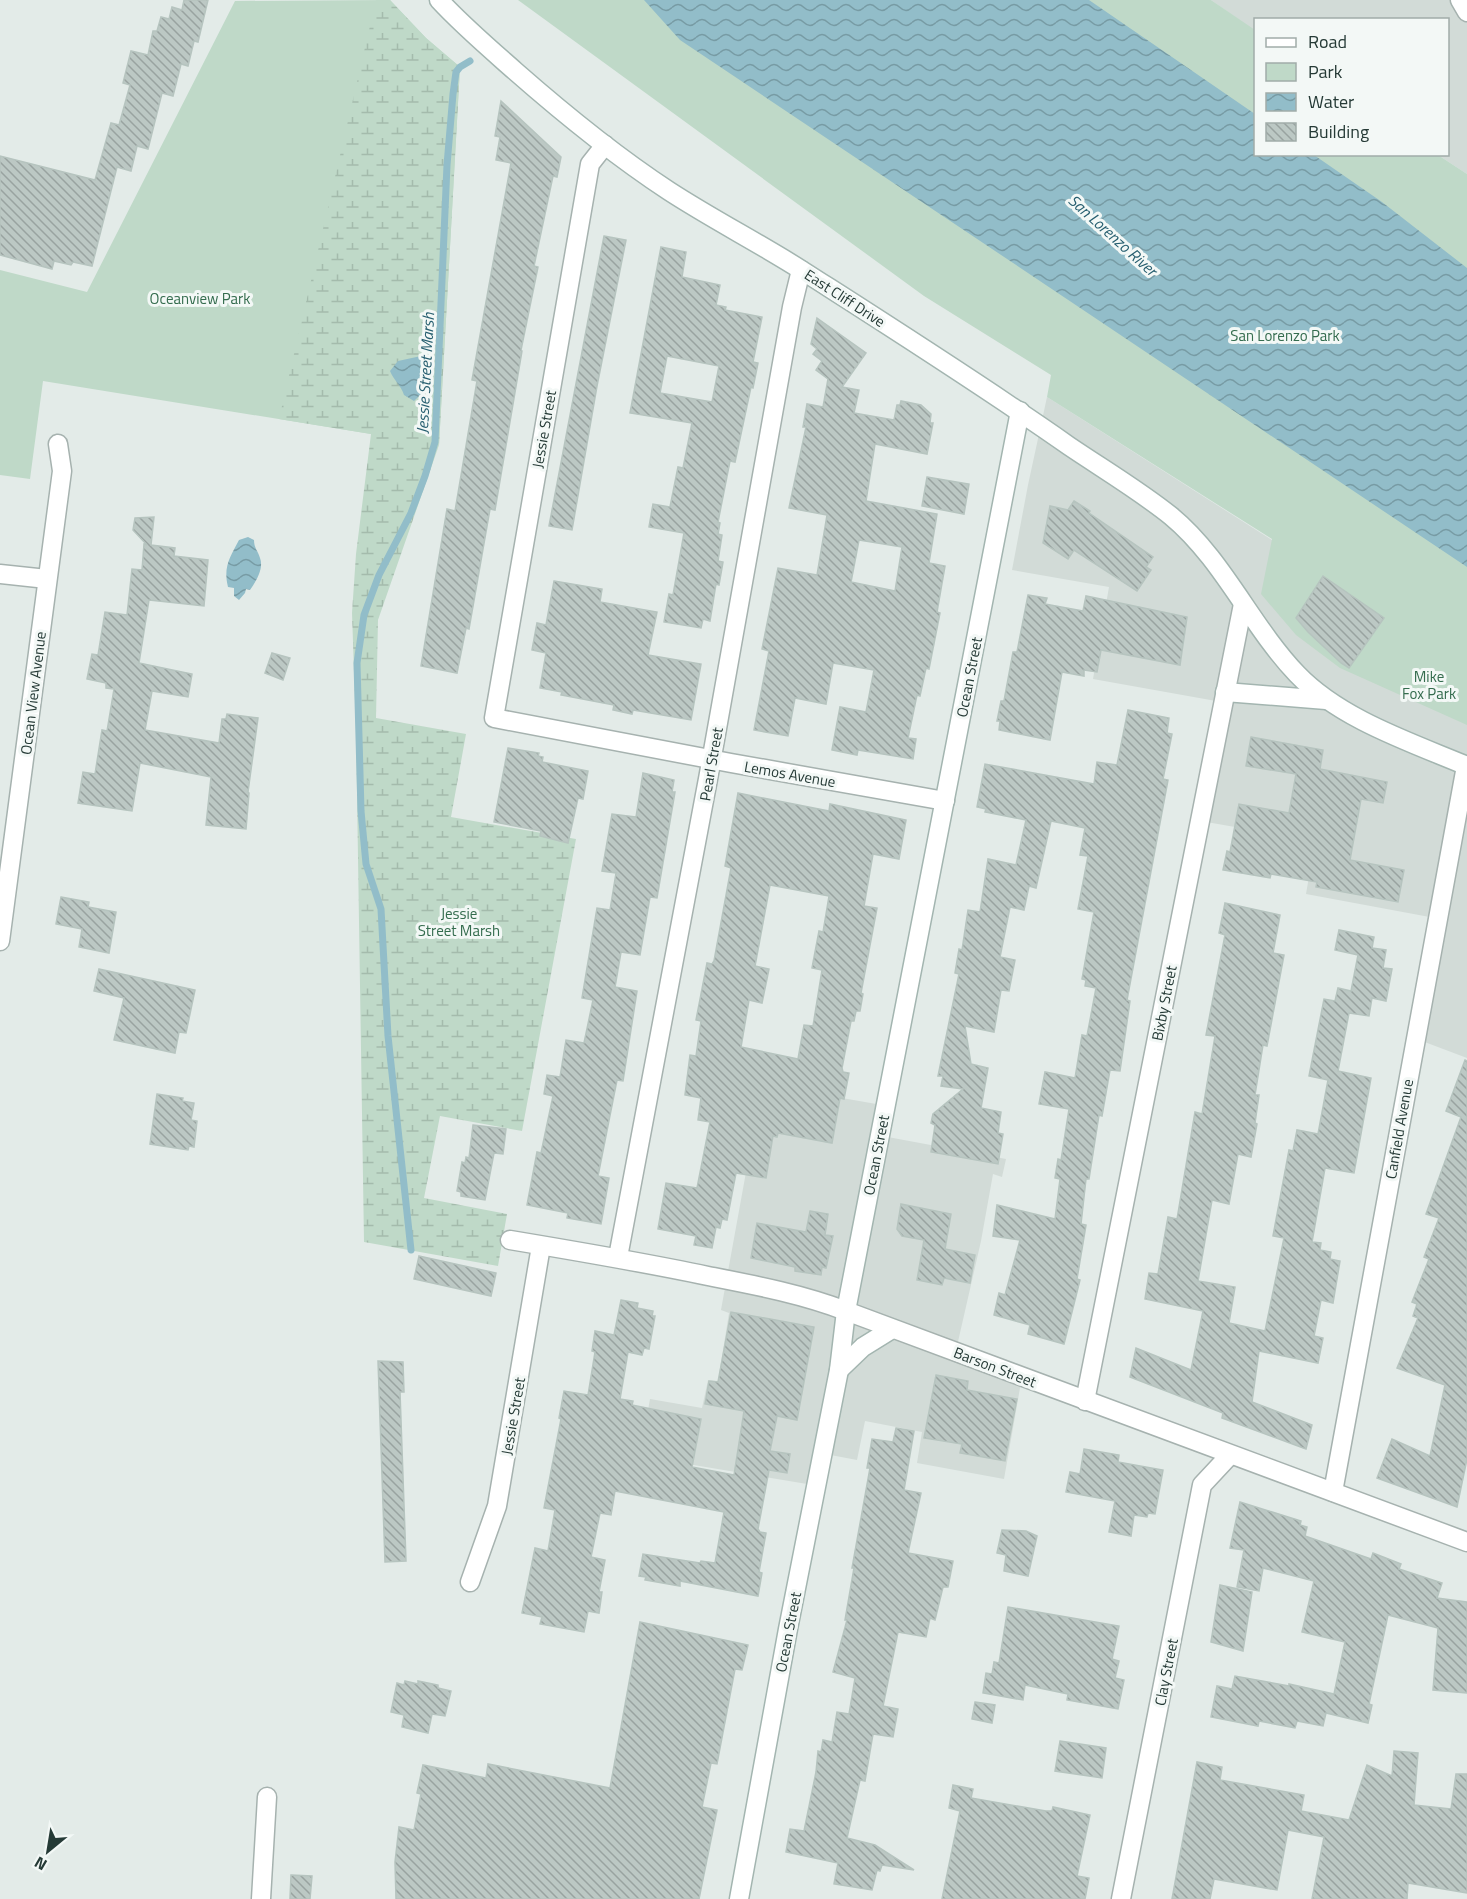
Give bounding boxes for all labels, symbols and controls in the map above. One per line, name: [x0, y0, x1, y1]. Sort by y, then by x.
legend: [1254, 18, 1449, 156]
text: Road: [1308, 28, 1347, 55]
text: Park: [1308, 58, 1343, 85]
text: Water: [1308, 88, 1354, 115]
text: Building: [1308, 118, 1369, 145]
water label: San Lorenzo River: [1063, 189, 1164, 283]
street label: East Cliff Drive: [800, 263, 890, 333]
park label: Oceanview Park: [150, 287, 250, 310]
water label: Jessie Street Marsh: [410, 311, 440, 434]
park label: San Lorenzo Park: [1230, 324, 1340, 347]
street label: Jessie Street: [526, 388, 562, 470]
street label: Ocean View Avenue: [14, 630, 52, 756]
street label: Ocean Street: [950, 634, 988, 719]
park label: Mike Fox Park: [1402, 665, 1456, 705]
street label: Pearl Street: [693, 725, 729, 803]
street label: Lemos Avenue: [743, 755, 837, 793]
park label: Jessie Street Marsh: [418, 902, 500, 942]
street label: Bixby Street: [1145, 963, 1183, 1043]
street label: Canfield Avenue: [1379, 1077, 1419, 1181]
street label: Ocean Street: [857, 1112, 895, 1197]
street label: Barson Street: [950, 1341, 1040, 1394]
street label: Jessie Street: [495, 1375, 531, 1457]
street label: Ocean Street: [769, 1589, 807, 1674]
street label: Clay Street: [1148, 1636, 1184, 1708]
north arrow: [18, 1821, 78, 1881]
text: N: [30, 1851, 51, 1877]

